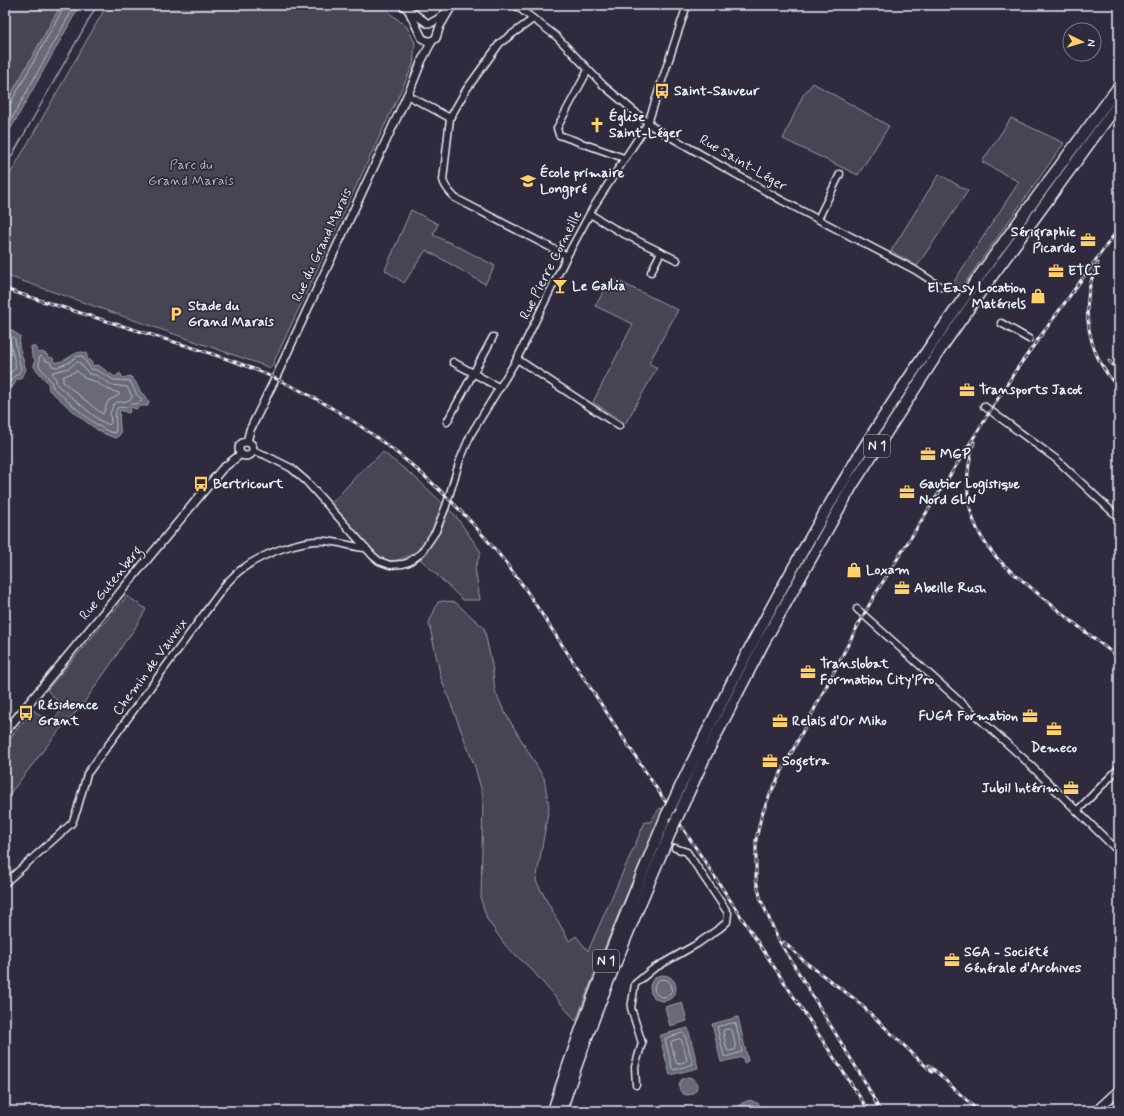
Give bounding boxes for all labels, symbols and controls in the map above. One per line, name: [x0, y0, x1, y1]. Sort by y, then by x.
north arrow: [1062, 22, 1102, 62]
text: N: [1084, 39, 1098, 47]
bus stop icon: Saint-Sauveur: [653, 82, 671, 100]
place label: Saint-Sauveur: [674, 82, 760, 100]
place label: Église Saint-Léger: [609, 108, 683, 143]
church icon: Église Saint-Léger: [588, 116, 606, 134]
street label: Rue Saint-Léger: [696, 131, 790, 195]
park label: Parc du Grand Marais: [148, 156, 234, 190]
place label: École primaire Longpré: [540, 164, 625, 200]
school or university icon: École primaire Longpré: [519, 172, 537, 190]
street label: Rue du Grand Marais: [288, 185, 356, 305]
street label: Rue Pierre Corneille: [516, 207, 586, 323]
place label: Sérigraphie Picarde: [1011, 223, 1076, 257]
office icon: Sérigraphie Picarde: [1079, 231, 1097, 249]
office icon: ETCI: [1047, 262, 1065, 280]
place label: ETCI: [1068, 262, 1101, 280]
bar icon: Le Gallia: [551, 277, 569, 295]
place label: Le Gallia: [572, 277, 626, 295]
place label: El Easy Location Matériels: [927, 279, 1026, 313]
shop icon: El Easy Location Matériels: [1029, 287, 1047, 305]
place label: Stade du Grand Marais: [188, 297, 275, 331]
parking icon: Stade du Grand Marais: [167, 305, 185, 323]
office icon: Transports Jacot: [958, 381, 976, 399]
place label: Transports Jacot: [979, 381, 1083, 399]
road number: N 1: [864, 435, 890, 457]
office icon: MGP: [919, 445, 937, 463]
place label: MGP: [940, 445, 972, 463]
bus stop icon: Bertricourt: [192, 475, 210, 493]
place label: Bertricourt: [213, 475, 284, 493]
place label: Gautier Logistique Nord GLN: [919, 475, 1020, 509]
office icon: Gautier Logistique Nord GLN: [898, 483, 916, 501]
street label: Rue Gutenberg: [76, 542, 148, 625]
shop icon: Loxam: [845, 561, 863, 579]
place label: Loxam: [866, 561, 910, 579]
office icon: Abeille Rush: [893, 579, 911, 597]
place label: Abeille Rush: [914, 579, 987, 597]
street label: Chemin de Vauvoix: [109, 615, 191, 719]
place label: Translobat Formation City'Pro: [820, 655, 934, 689]
office icon: Translobat Formation City'Pro: [799, 663, 817, 681]
place label: Résidence Grant: [38, 696, 99, 730]
bus stop icon: Résidence Grant: [17, 704, 35, 722]
place label: FUGA Formation: [918, 707, 1018, 725]
office icon: FUGA Formation: [1021, 707, 1039, 725]
office icon: Relais d'Or Miko: [771, 712, 789, 730]
place label: Relais d'Or Miko: [792, 712, 887, 730]
office icon: Demeco: [1045, 720, 1063, 738]
place label: Demeco: [1031, 739, 1078, 757]
office icon: Sogetra: [761, 752, 779, 770]
place label: Sogetra: [782, 752, 830, 773]
place label: Jubil Intérim: [981, 779, 1059, 797]
office icon: Jubil Intérim: [1062, 779, 1080, 797]
place label: SGA - Société Générale d'Archives: [964, 943, 1082, 977]
road number: N 1: [593, 950, 619, 972]
office icon: SGA - Société Générale d'Archives: [943, 951, 961, 969]

